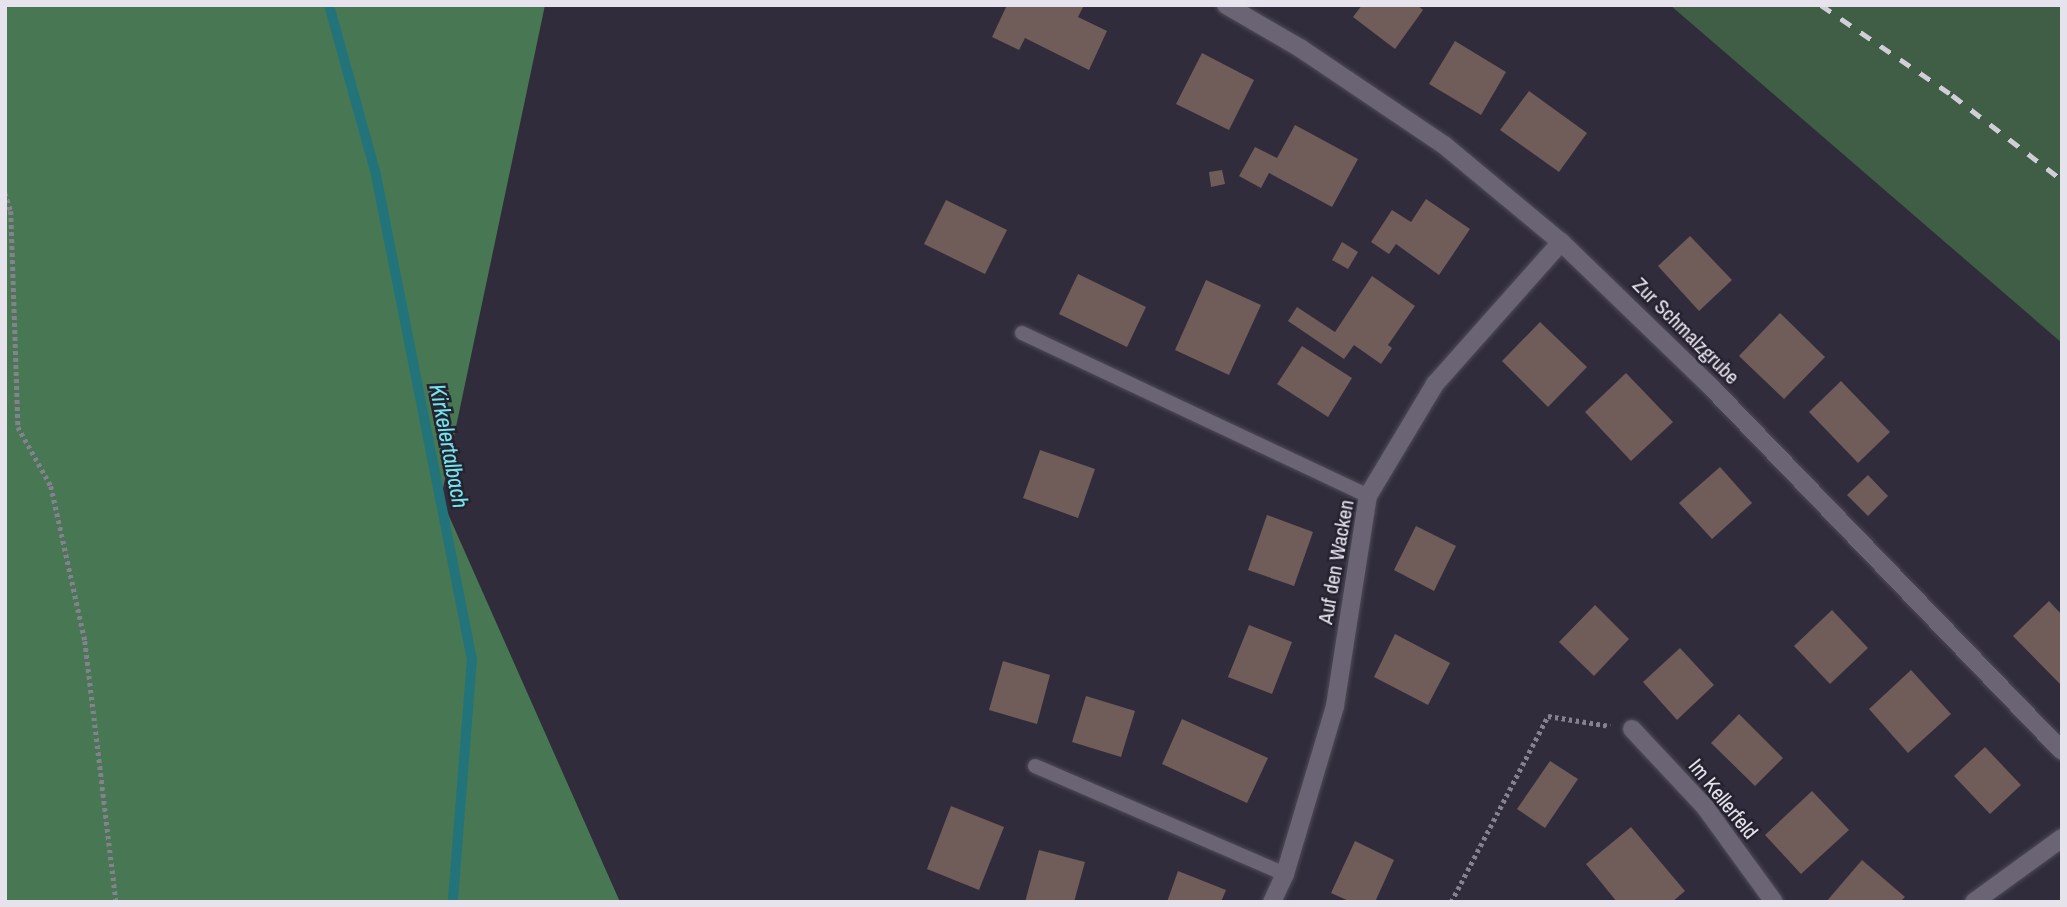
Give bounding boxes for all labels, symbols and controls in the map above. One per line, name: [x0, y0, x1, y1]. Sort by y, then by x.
street label: Zur Schmalzgrube: [1627, 272, 1745, 390]
water label: Kirkelertalbach: [423, 382, 475, 510]
street label: Auf den Wacken: [1313, 498, 1359, 626]
street label: Im Kellerfeld: [1683, 754, 1763, 844]

